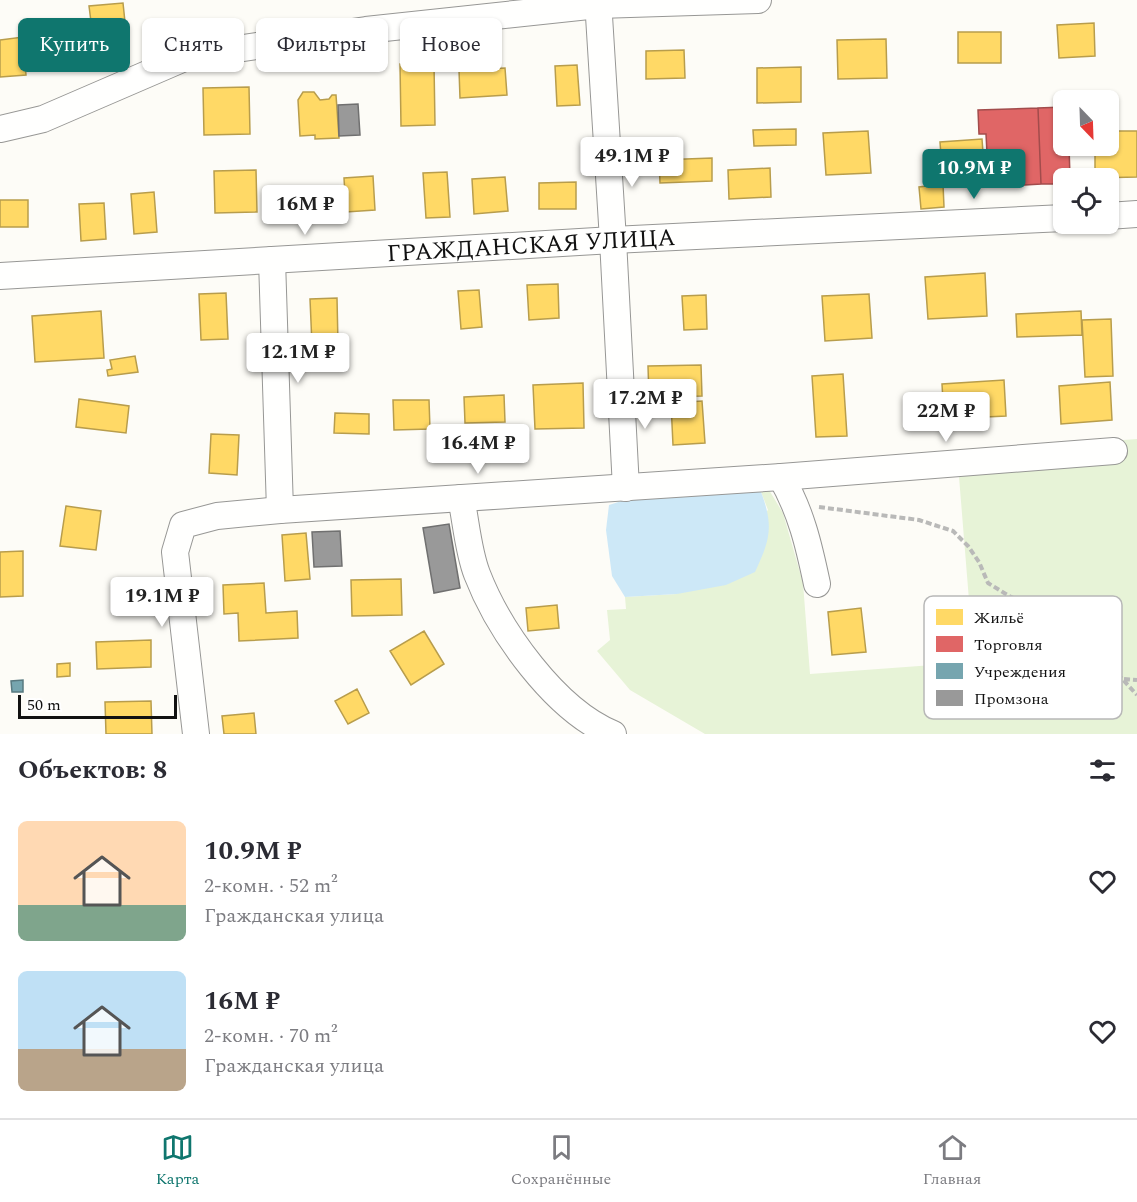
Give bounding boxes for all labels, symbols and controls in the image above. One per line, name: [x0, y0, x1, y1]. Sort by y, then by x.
chip: Купить: [18, 18, 130, 72]
chip: Снять: [142, 18, 244, 72]
chip: Фильтры: [256, 18, 388, 72]
chip: Новое: [400, 18, 502, 72]
north arrow: [1053, 90, 1119, 156]
map controls: [1053, 90, 1119, 234]
pin: 49.1M ₽: [577, 137, 687, 188]
text: 49.1M ₽: [594, 141, 670, 171]
pin: 10.9M ₽: [919, 149, 1029, 200]
text: 10.9M ₽: [936, 153, 1012, 183]
button: locate: [1053, 168, 1119, 234]
pin: 16M ₽: [263, 185, 347, 236]
text: 16M ₽: [276, 189, 334, 219]
street label: ГРАЖДАНСКАЯ УЛИЦА: [386, 220, 676, 272]
pin: 12.1M ₽: [243, 333, 353, 384]
text: 12.1M ₽: [260, 337, 336, 367]
pin: 17.2M ₽: [590, 379, 700, 430]
text: 17.2M ₽: [607, 383, 683, 413]
pin: 22M ₽: [904, 392, 988, 443]
text: 22M ₽: [917, 396, 975, 426]
pin: 16.4M ₽: [423, 424, 533, 475]
text: 16.4M ₽: [440, 428, 516, 458]
pin: 19.1M ₽: [107, 577, 217, 628]
text: 19.1M ₽: [124, 581, 200, 611]
legend: [924, 596, 1122, 719]
text: Жильё: [974, 606, 1024, 630]
text: Торговля: [974, 633, 1043, 657]
text: Учреждения: [974, 660, 1066, 684]
text: Промзона: [974, 687, 1049, 711]
scale bar: [18, 692, 177, 720]
text: 50 m: [27, 693, 61, 717]
text: Объектов: 8: [18, 750, 167, 790]
icon: filters: [1086, 754, 1119, 787]
text: 10.9M ₽: [204, 831, 302, 871]
icon: home: [66, 845, 138, 917]
icon: heart: [1086, 865, 1119, 898]
text: 2-комн. · 52 m²: [204, 871, 338, 901]
text: Гражданская улица: [204, 901, 384, 931]
text: 16M ₽: [204, 981, 280, 1021]
icon: home: [66, 995, 138, 1067]
icon: heart: [1086, 1015, 1119, 1048]
text: 2-комн. · 70 m²: [204, 1021, 338, 1051]
text: Гражданская улица: [204, 1051, 384, 1081]
tab: Карта: [156, 1131, 199, 1191]
tab: Сохранённые: [511, 1131, 611, 1191]
tab: Главная: [923, 1131, 981, 1191]

